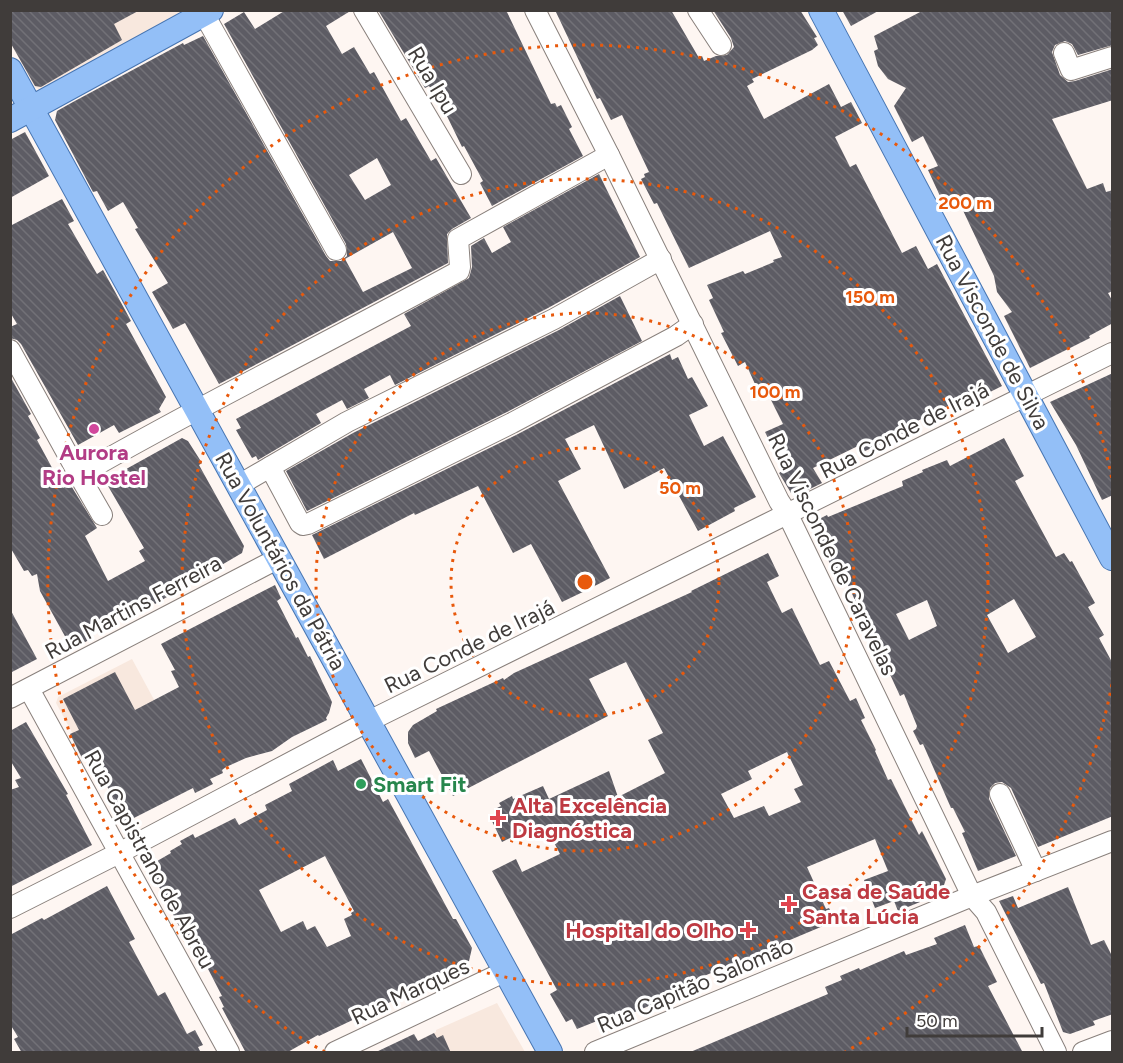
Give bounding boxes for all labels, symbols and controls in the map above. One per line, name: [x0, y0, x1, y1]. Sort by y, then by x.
street label: Rua Ipu: [402, 42, 463, 119]
text: 200 m: [938, 192, 992, 214]
street label: Rua Visconde de Silva: [930, 230, 1055, 434]
text: 150 m: [845, 286, 895, 308]
street label: Rua Conde de Irajá: [815, 376, 993, 485]
text: 100 m: [750, 381, 800, 403]
marker: Aurora Rio Hostel: [87, 422, 101, 436]
street label: Rua Visconde de Caravelas: [762, 429, 903, 680]
place label: Aurora Rio Hostel: [42, 439, 146, 491]
street label: Rua Voluntários da Pátria: [209, 448, 352, 675]
text: 50 m: [659, 477, 701, 499]
street label: Rua Martins Ferreira: [40, 550, 226, 665]
centre of rings: [575, 572, 595, 592]
street label: Rua Conde de Irajá: [380, 594, 559, 699]
street label: Rua Capistrano de Abreu: [78, 745, 221, 973]
place label: Smart Fit: [373, 771, 467, 798]
marker: Smart Fit: [354, 777, 368, 791]
place label: Alta Excelência Diagnóstica: [512, 792, 667, 844]
marker: Alta Excelência Diagnóstica: [489, 809, 507, 827]
place label: Casa de Saúde Santa Lúcia: [802, 878, 950, 930]
marker: Casa de Saúde Santa Lúcia: [780, 895, 798, 913]
place label: Hospital do Olho: [565, 917, 734, 944]
marker: Hospital do Olho: [739, 921, 757, 939]
street label: Rua Capitão Salomão: [593, 932, 797, 1039]
street label: Rua Marques: [347, 952, 474, 1031]
scale bar: [907, 1000, 1042, 1038]
text: 50 m: [916, 1010, 958, 1032]

